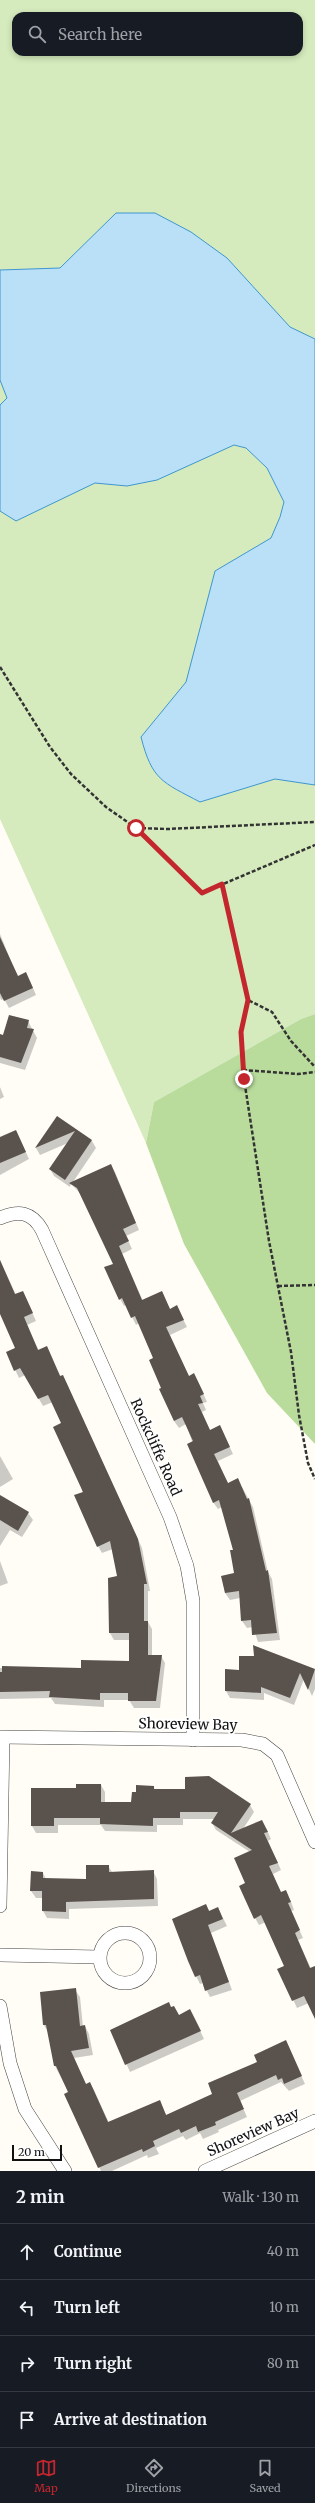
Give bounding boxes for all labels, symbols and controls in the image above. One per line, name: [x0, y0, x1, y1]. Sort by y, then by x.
search box: [12, 12, 303, 56]
icon: search: [26, 23, 48, 45]
text: Search here: [58, 25, 142, 44]
route start: [127, 819, 145, 837]
route end: [235, 1070, 253, 1088]
street label: Rockcliffe Road: [126, 1396, 186, 1499]
street label: Shoreview Bay: [138, 1714, 239, 1734]
street label: Shoreview Bay: [204, 2103, 303, 2160]
scale bar: [12, 2143, 62, 2162]
text: 20 m: [18, 2145, 45, 2159]
text: 2 min: [16, 2186, 64, 2208]
text: Walk · 130 m: [222, 2189, 299, 2206]
icon: ahead: [16, 2241, 38, 2263]
text: Continue: [54, 2242, 122, 2261]
text: 40 m: [267, 2243, 299, 2260]
icon: left: [16, 2297, 38, 2319]
text: Turn left: [54, 2298, 120, 2317]
text: 10 m: [269, 2299, 299, 2316]
icon: right: [16, 2353, 38, 2375]
text: Turn right: [54, 2354, 132, 2373]
text: 80 m: [267, 2355, 299, 2372]
icon: arrive: [16, 2409, 38, 2431]
text: Arrive at destination: [54, 2410, 207, 2429]
tab: Map: [34, 2457, 58, 2495]
tab: Directions: [126, 2457, 181, 2495]
tab: Saved: [250, 2457, 281, 2495]

